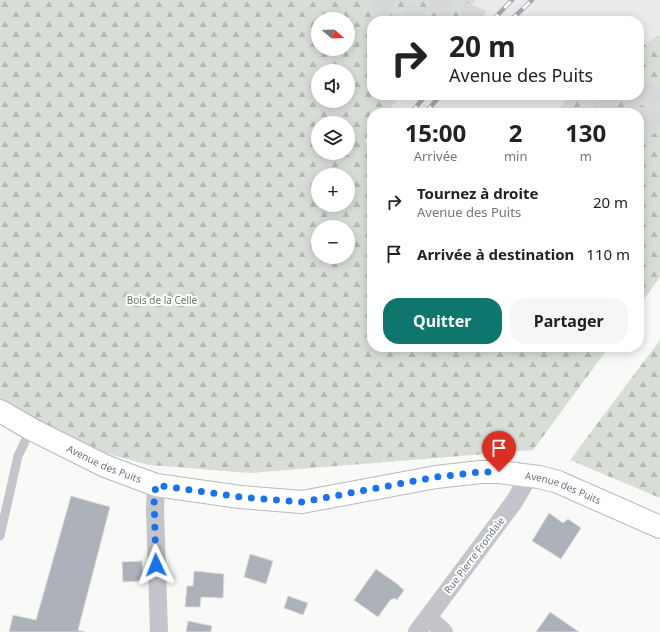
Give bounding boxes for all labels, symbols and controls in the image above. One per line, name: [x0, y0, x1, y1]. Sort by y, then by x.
north arrow: [311, 12, 355, 56]
map controls: [311, 12, 355, 264]
text: 20 m: [449, 27, 516, 65]
icon: right: [383, 32, 435, 84]
text: Avenue des Puits: [449, 63, 593, 87]
button: sound: [311, 64, 355, 108]
button: layers: [311, 116, 355, 160]
text: 15:00: [405, 116, 466, 149]
text: 2: [509, 116, 523, 149]
text: 130: [565, 116, 606, 149]
text: Arrivée: [414, 147, 457, 165]
text: min: [504, 147, 527, 165]
text: m: [580, 147, 592, 165]
button: +: [311, 168, 355, 212]
text: Tournez à droite: [417, 183, 538, 203]
icon: right: [383, 191, 405, 213]
text: 20 m: [593, 192, 628, 212]
text: Avenue des Puits: [417, 203, 521, 221]
button: −: [311, 220, 355, 264]
icon: arrive: [383, 243, 405, 265]
text: Arrivée à destination: [417, 244, 574, 264]
text: 110 m: [586, 244, 630, 264]
park label: Bois de la Celle: [127, 293, 198, 307]
button: Quitter: [383, 298, 502, 344]
button: Partager: [510, 298, 628, 344]
pin: [482, 431, 516, 472]
icon: arrive: [488, 437, 510, 459]
street label: Avenue des Puits: [65, 441, 144, 486]
street label: Avenue des Puits: [524, 468, 604, 507]
street label: Rue Pierre Frondaie: [441, 514, 508, 596]
position arrow: [135, 544, 177, 586]

